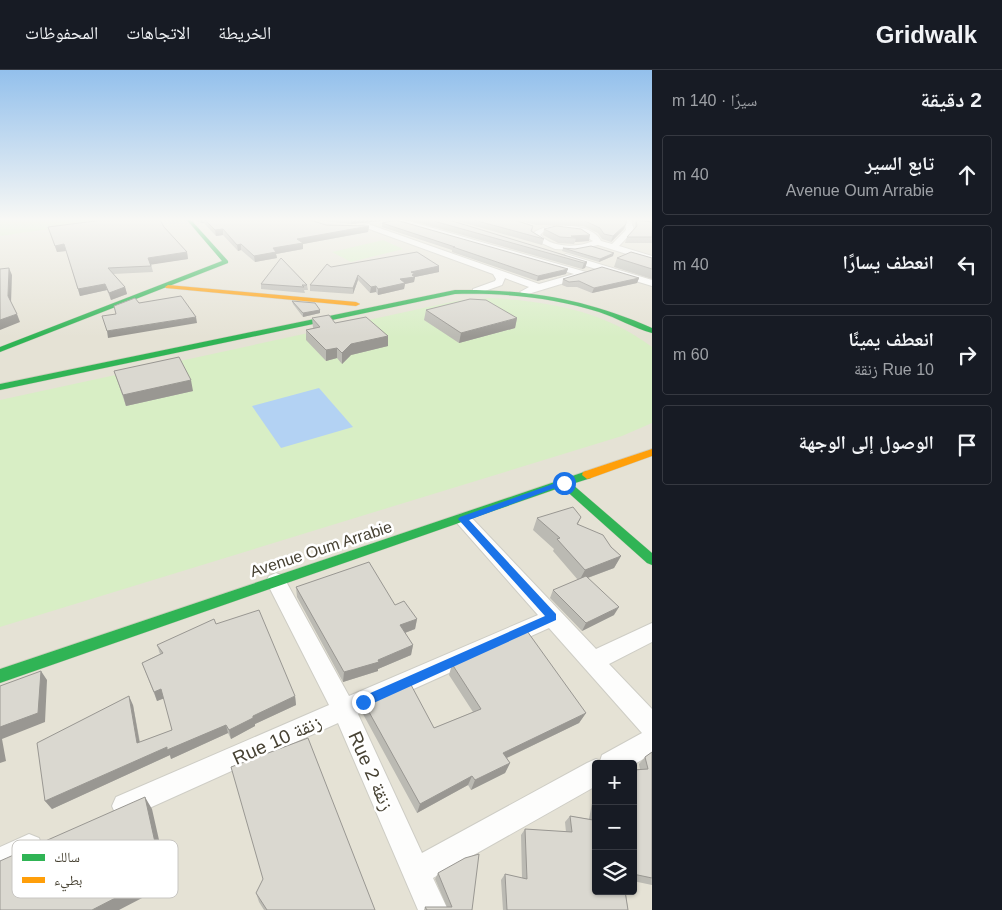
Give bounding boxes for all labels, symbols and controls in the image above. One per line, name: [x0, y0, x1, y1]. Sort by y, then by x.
text: Gridwalk: [876, 21, 977, 48]
text: المحفوظات: [25, 23, 98, 43]
text: الاتجاهات: [126, 23, 190, 43]
text: الخريطة: [218, 23, 271, 43]
text: 2 دقيقة: [920, 88, 982, 111]
text: سيرًا · 140 m: [672, 92, 757, 109]
text: تابع السير: [865, 153, 934, 174]
icon: ahead: [953, 161, 981, 189]
text: 40 m: [673, 166, 709, 183]
text: Avenue Oum Arrabie: [786, 182, 934, 199]
icon: left: [953, 251, 981, 279]
text: انعطف يسارًا: [843, 252, 934, 273]
text: 40 m: [673, 256, 709, 273]
text: انعطف يمينًا: [848, 329, 934, 350]
icon: right: [953, 341, 981, 369]
text: 60 m: [673, 346, 709, 363]
text: Rue 10 زنقة: [854, 361, 934, 378]
icon: arrive: [953, 431, 981, 459]
text: الوصول إلى الوجهة: [798, 432, 934, 453]
route start: [553, 472, 576, 495]
street label: Avenue Oum Arrabie: [248, 518, 394, 580]
route end: [352, 691, 375, 714]
street label: Rue 10 زنقة: [229, 711, 325, 770]
street label: Rue 2 زنقة: [343, 728, 398, 814]
map controls: [592, 760, 637, 895]
button: +: [592, 760, 637, 805]
button: −: [592, 805, 637, 850]
legend: [12, 840, 178, 898]
text: سالك: [54, 849, 80, 865]
button: layers: [592, 850, 637, 895]
text: بطيء: [54, 872, 83, 892]

